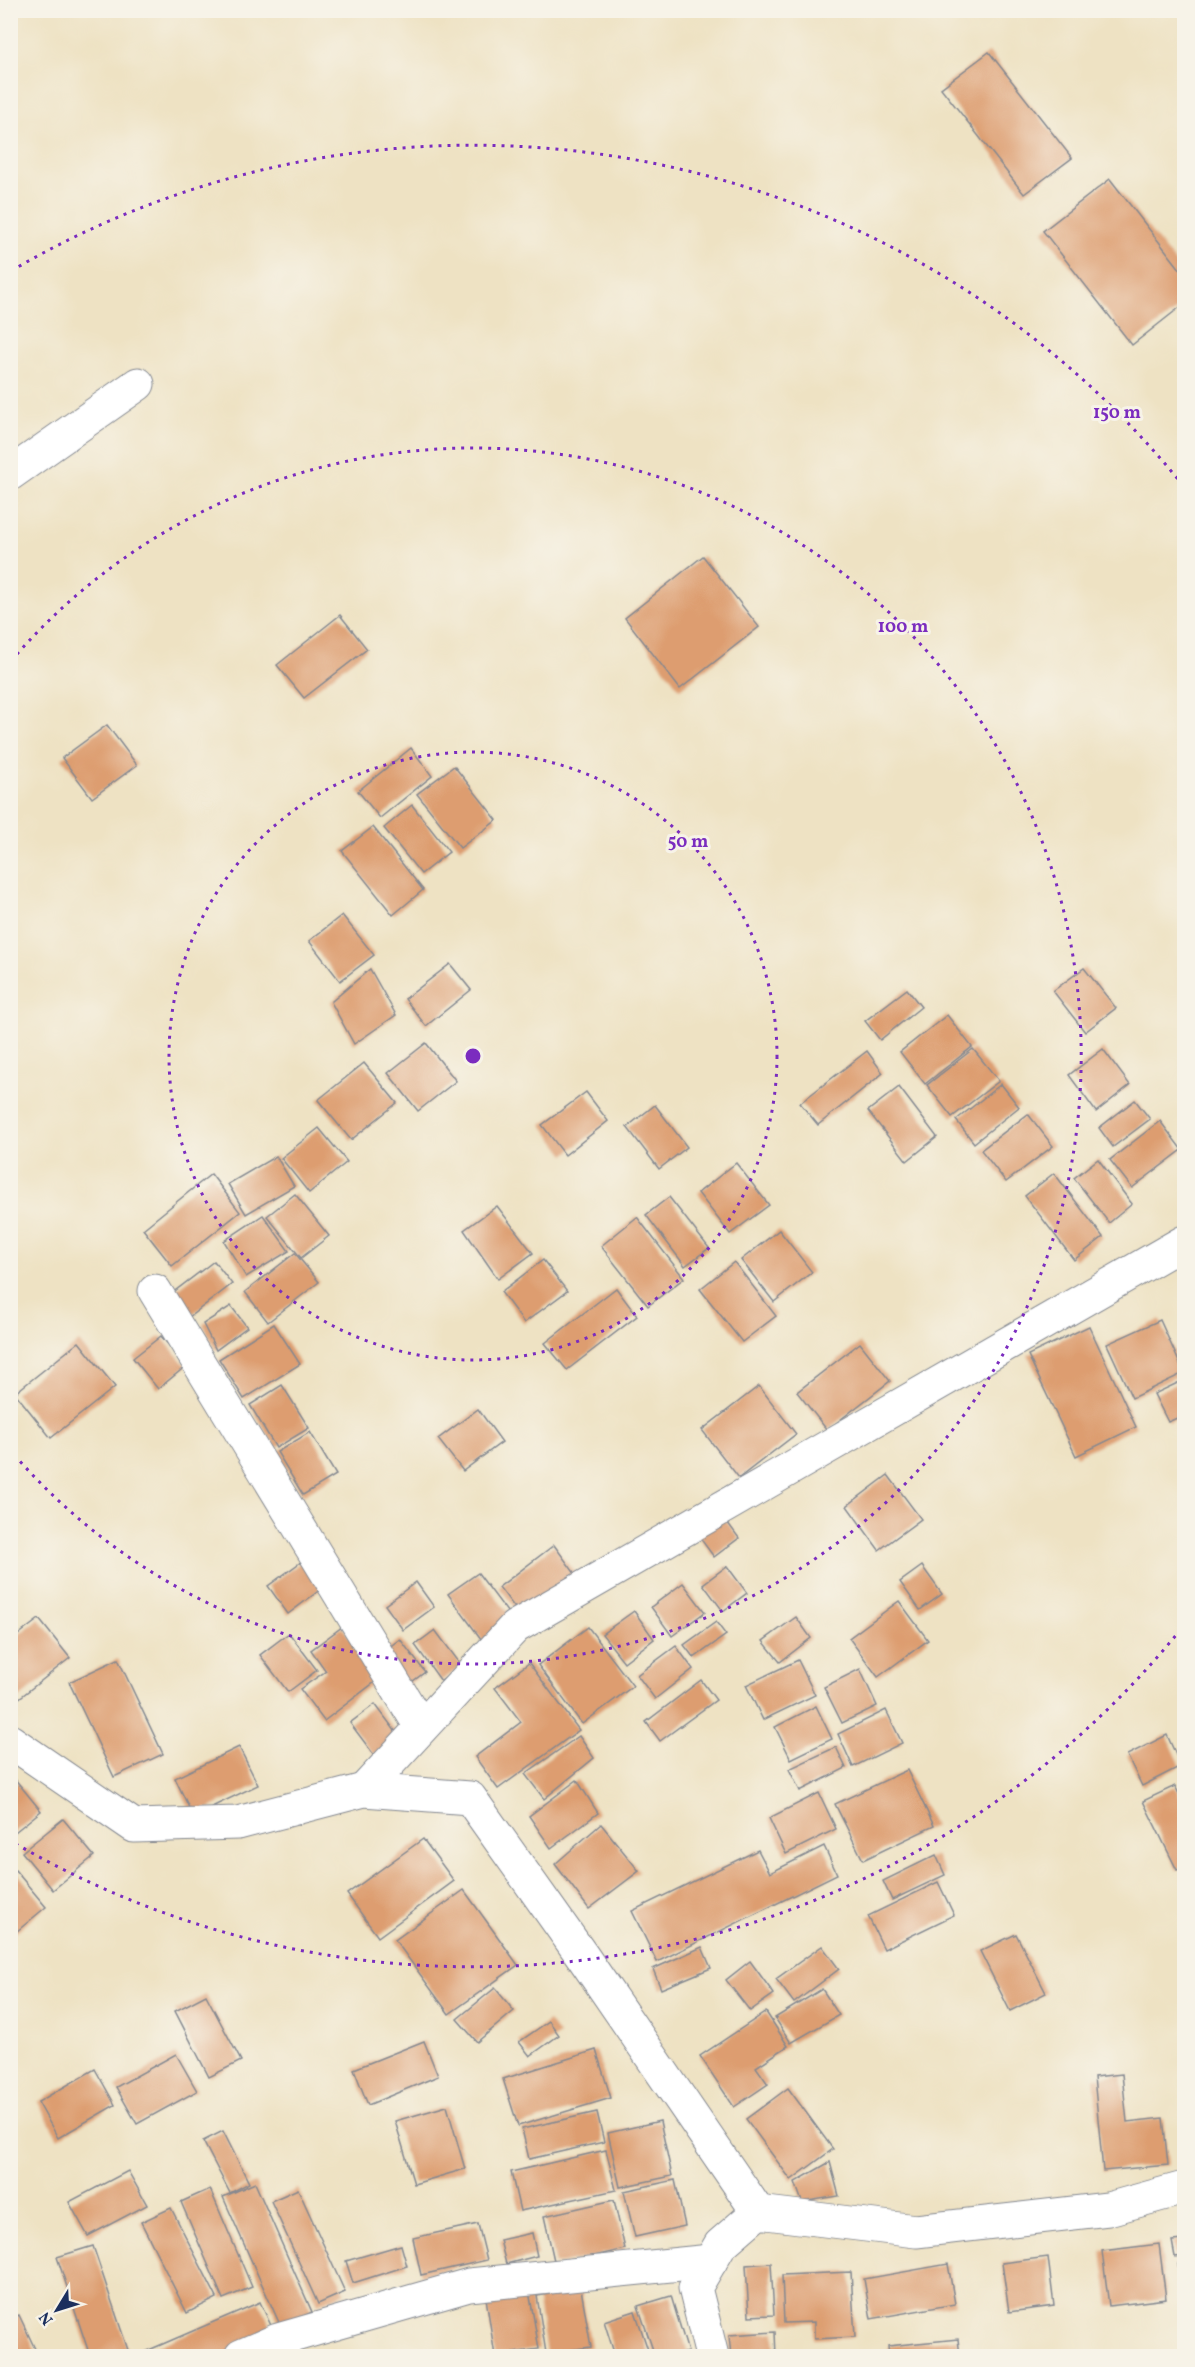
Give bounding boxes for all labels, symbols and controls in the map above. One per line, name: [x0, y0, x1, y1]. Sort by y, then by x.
text: 150 m: [1093, 401, 1141, 426]
text: 100 m: [878, 615, 928, 640]
text: 50 m: [668, 830, 708, 855]
centre of rings: [463, 1046, 483, 1066]
north arrow: [27, 2280, 87, 2340]
text: N: [34, 2306, 59, 2329]

